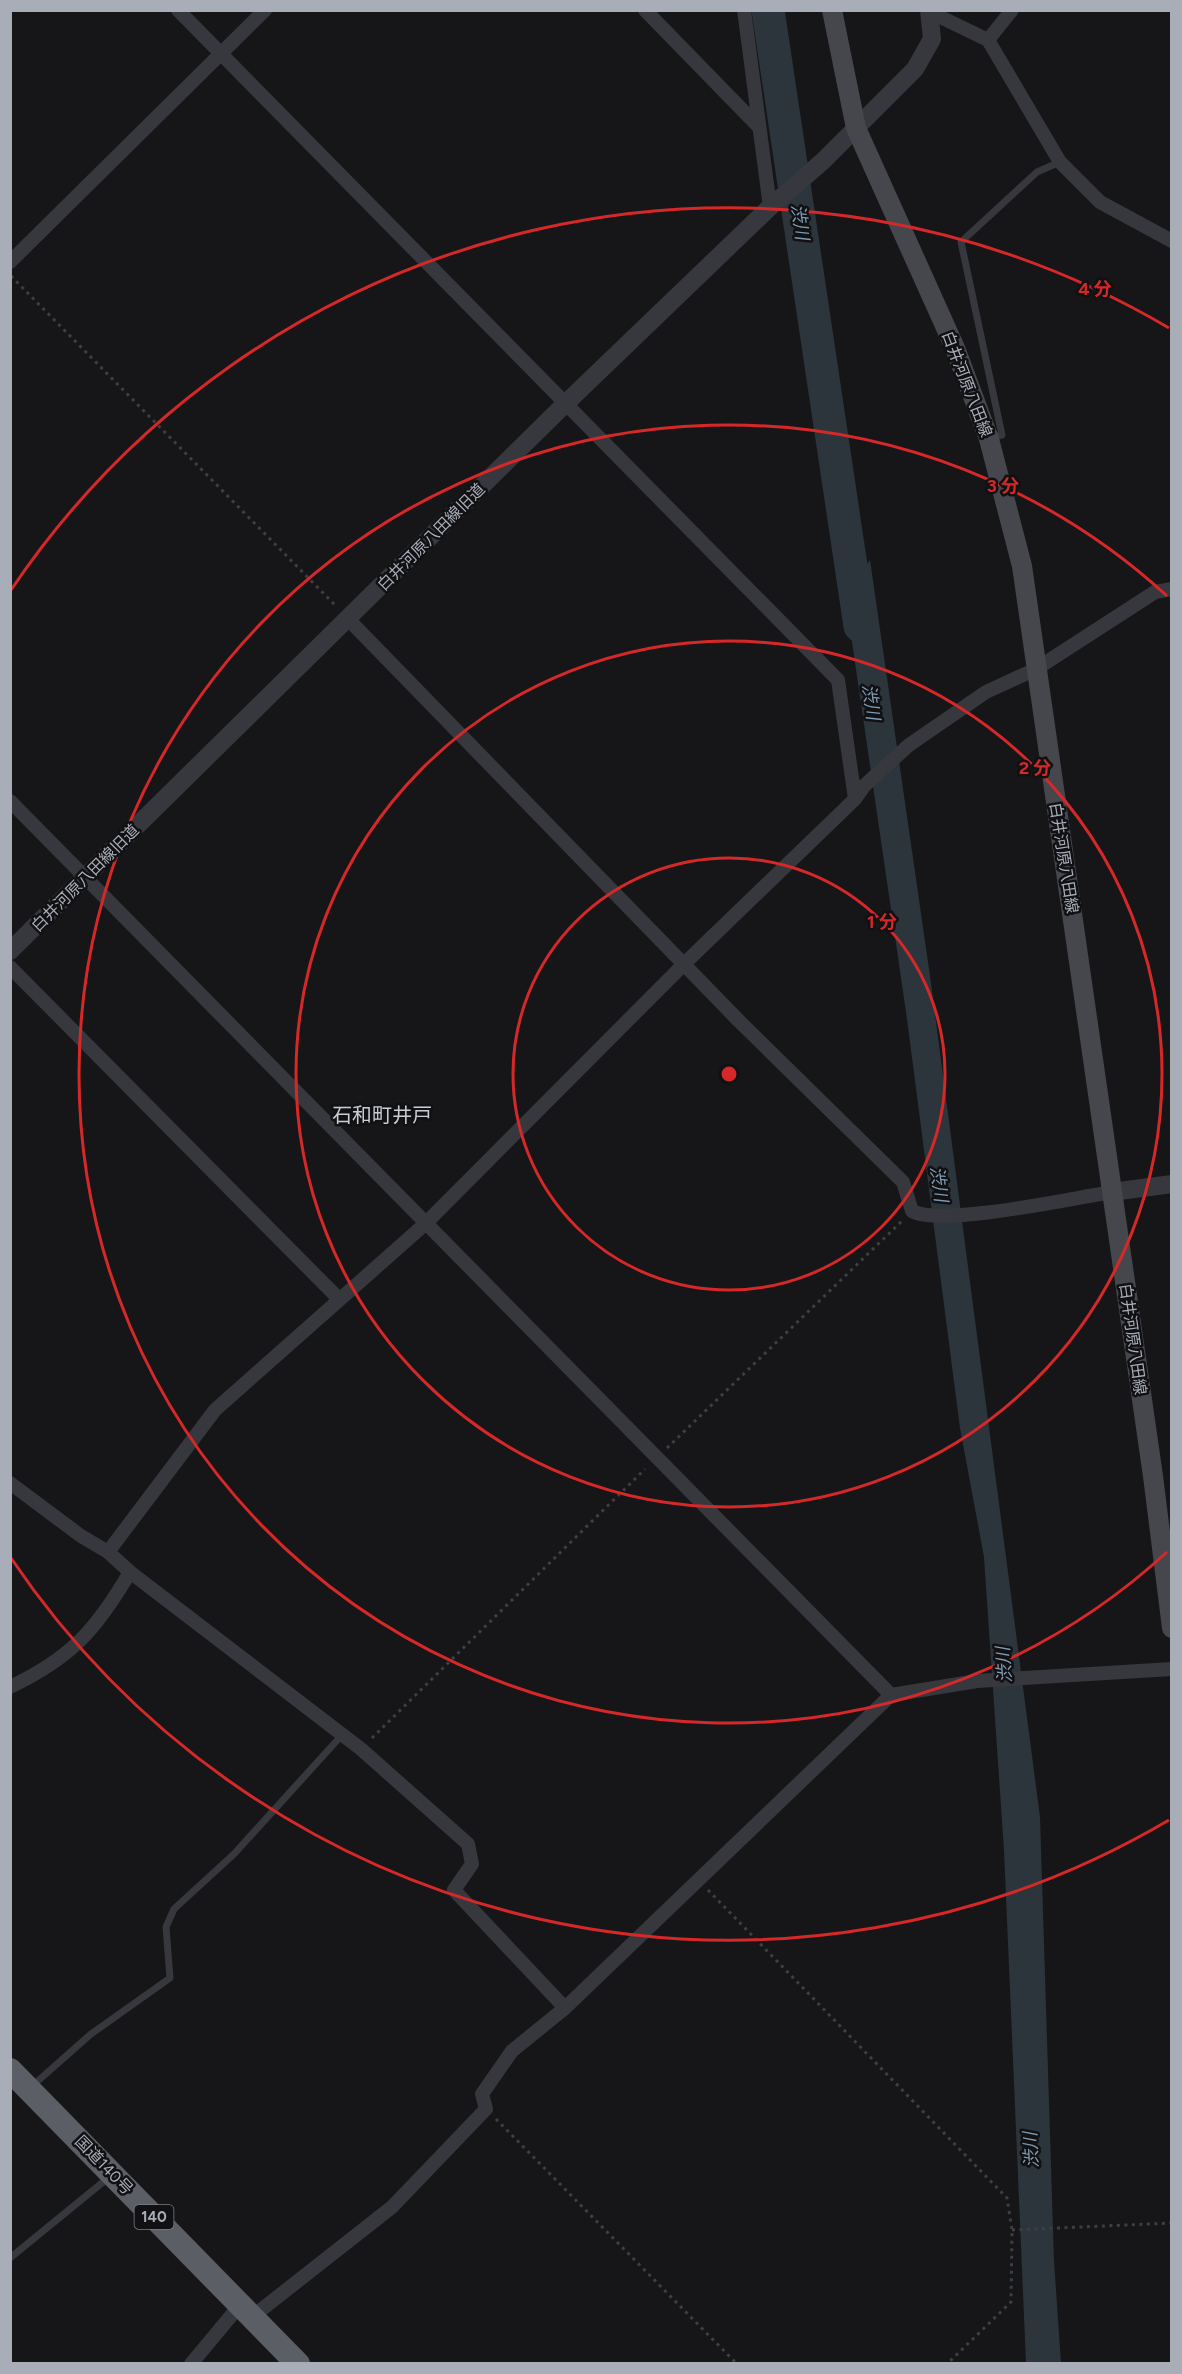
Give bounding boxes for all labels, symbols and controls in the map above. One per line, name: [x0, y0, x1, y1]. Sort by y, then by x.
water label: 渋川: [787, 203, 814, 243]
text: 4 分: [1078, 278, 1112, 300]
street label: 白井河原八田線: [938, 328, 996, 440]
text: 3 分: [987, 475, 1019, 497]
street label: 白井河原八田線旧道: [373, 479, 489, 595]
water label: 渋川: [858, 683, 885, 723]
text: 2 分: [1019, 757, 1051, 779]
street label: 白井河原八田線: [1046, 801, 1082, 915]
street label: 白井河原八田線旧道: [27, 820, 143, 936]
text: 1 分: [867, 911, 897, 933]
centre of rings: [719, 1064, 739, 1084]
district label: 石和町井戸: [332, 1103, 432, 1127]
water label: 渋川: [926, 1165, 953, 1205]
street label: 白井河原八田線: [1116, 1282, 1150, 1396]
water label: 渋川: [992, 1644, 1016, 1684]
water label: 渋川: [1019, 2129, 1043, 2169]
street label: 国道140号: [71, 2131, 137, 2199]
road number: 140: [134, 2205, 174, 2229]

